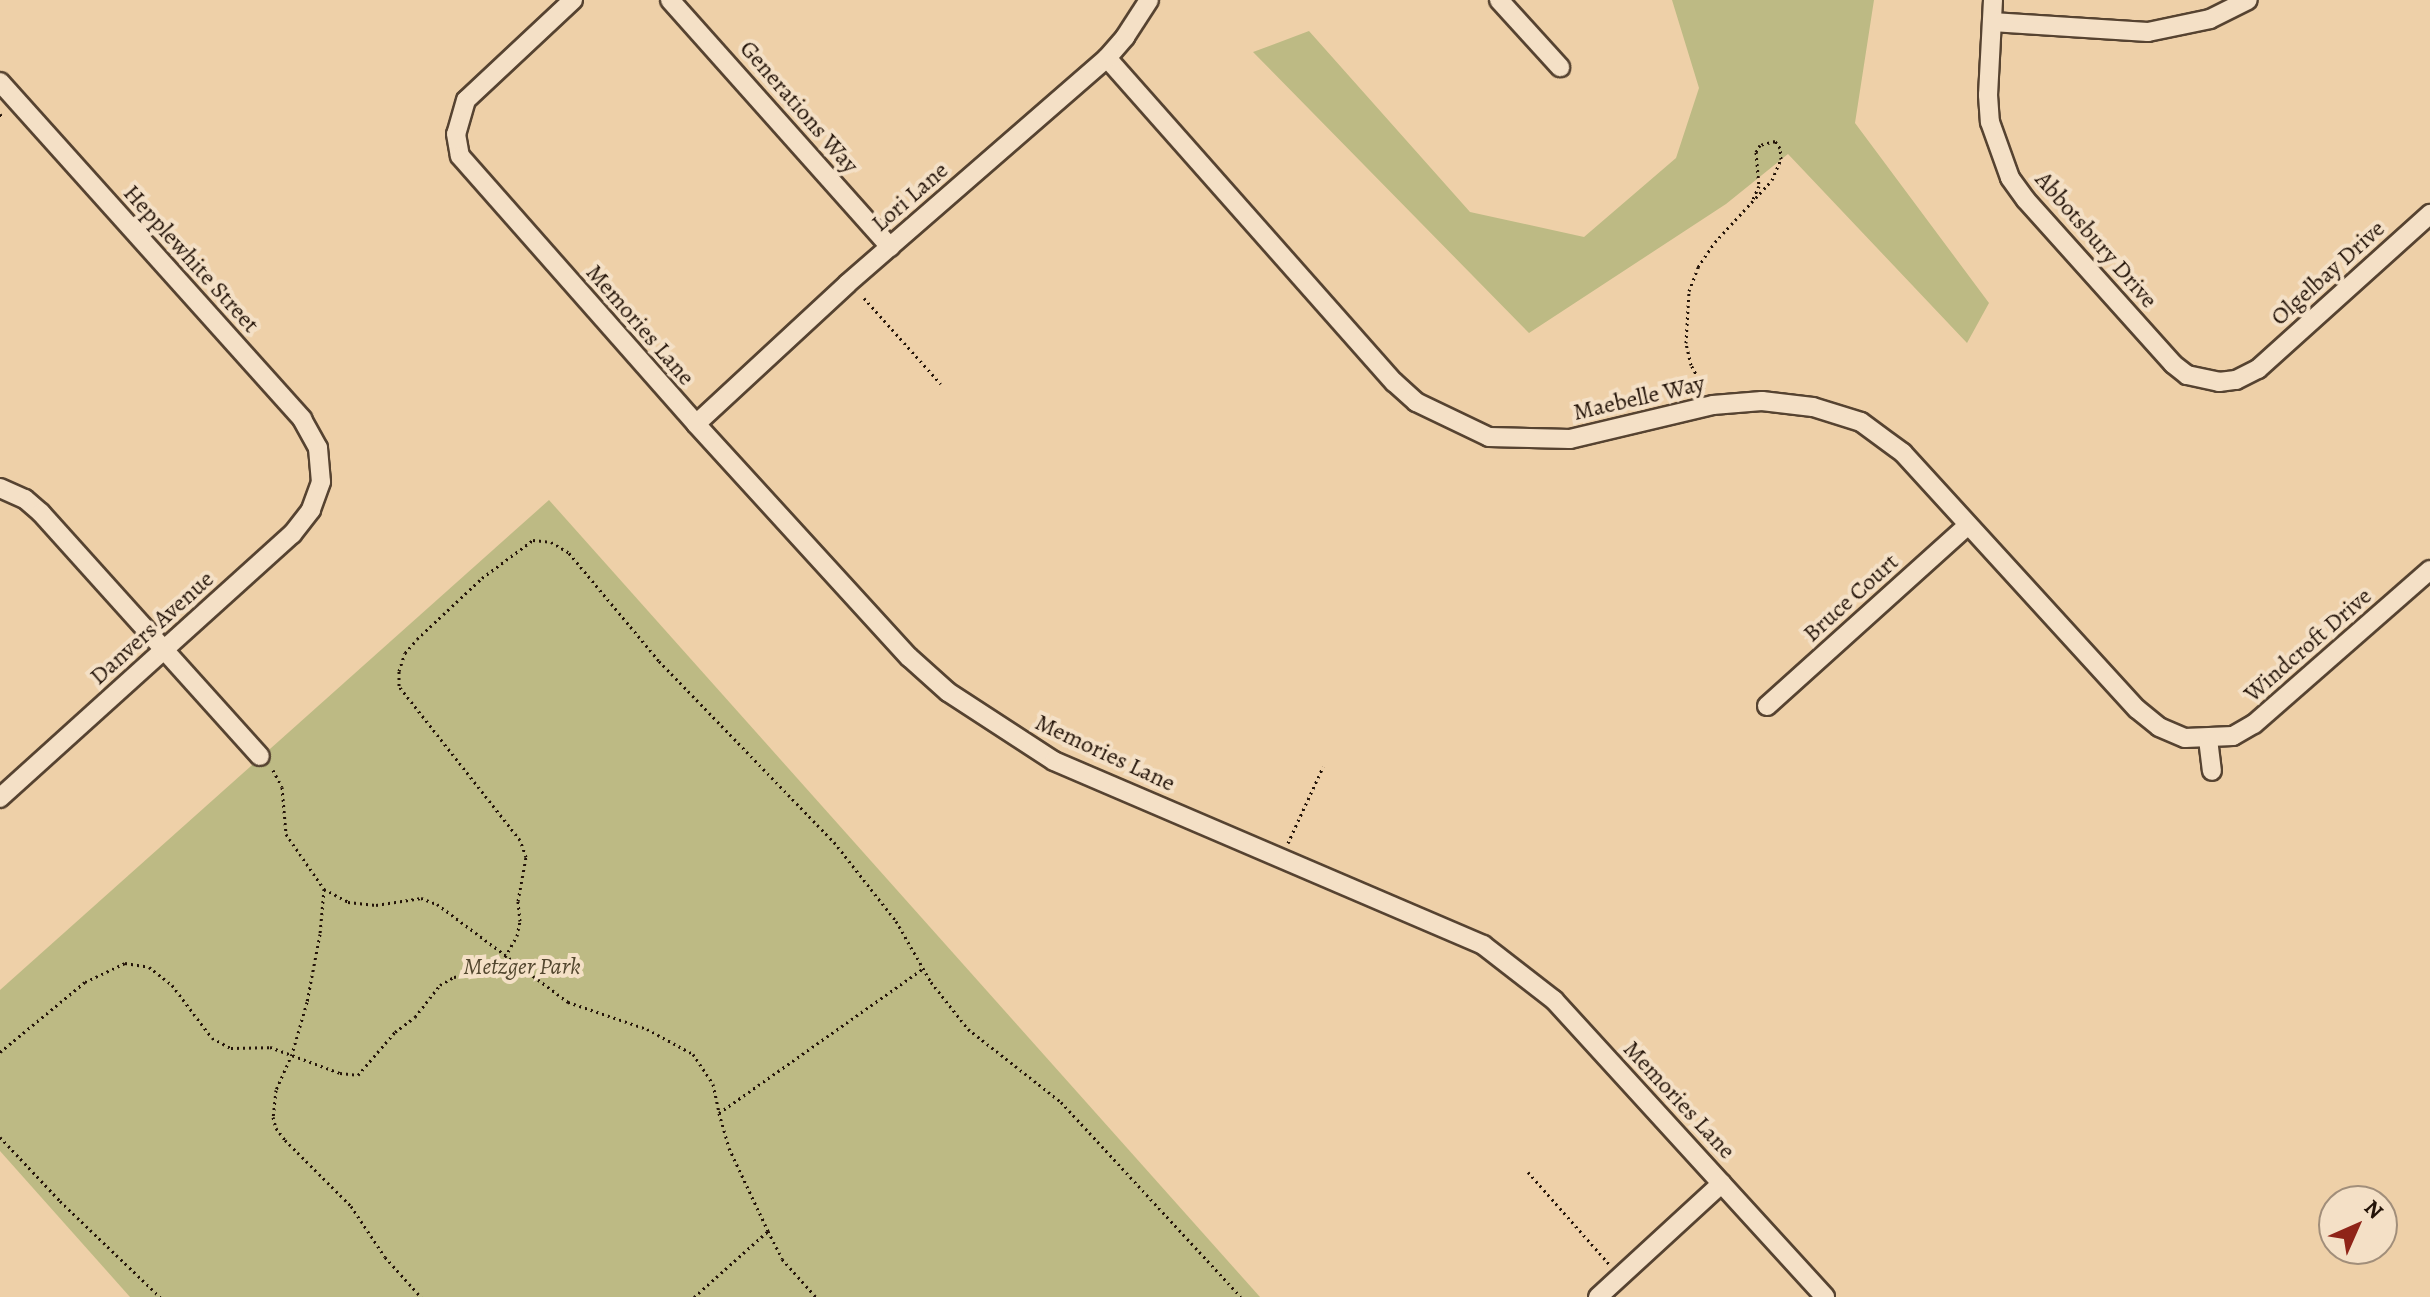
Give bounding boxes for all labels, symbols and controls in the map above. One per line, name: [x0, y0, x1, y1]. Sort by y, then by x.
street label: Generations Way: [734, 35, 864, 179]
street label: Lori Lane: [866, 156, 954, 238]
street label: Abbotsbury Drive: [2029, 166, 2163, 314]
street label: Hepplewhite Street: [117, 179, 265, 339]
street label: Olgelbay Drive: [2265, 214, 2391, 332]
street label: Memories Lane: [580, 259, 700, 391]
street label: Maebelle Way: [1570, 369, 1708, 427]
street label: Bruce Court: [1797, 548, 1905, 648]
street label: Danvers Avenue: [84, 565, 220, 691]
street label: Windcroft Drive: [2238, 582, 2378, 708]
street label: Memories Lane: [1031, 708, 1179, 798]
park label: Metzger Park: [463, 953, 581, 981]
street label: Memories Lane: [1617, 1035, 1741, 1165]
north arrow: [2318, 1185, 2398, 1265]
text: N: [2357, 1193, 2390, 1226]

